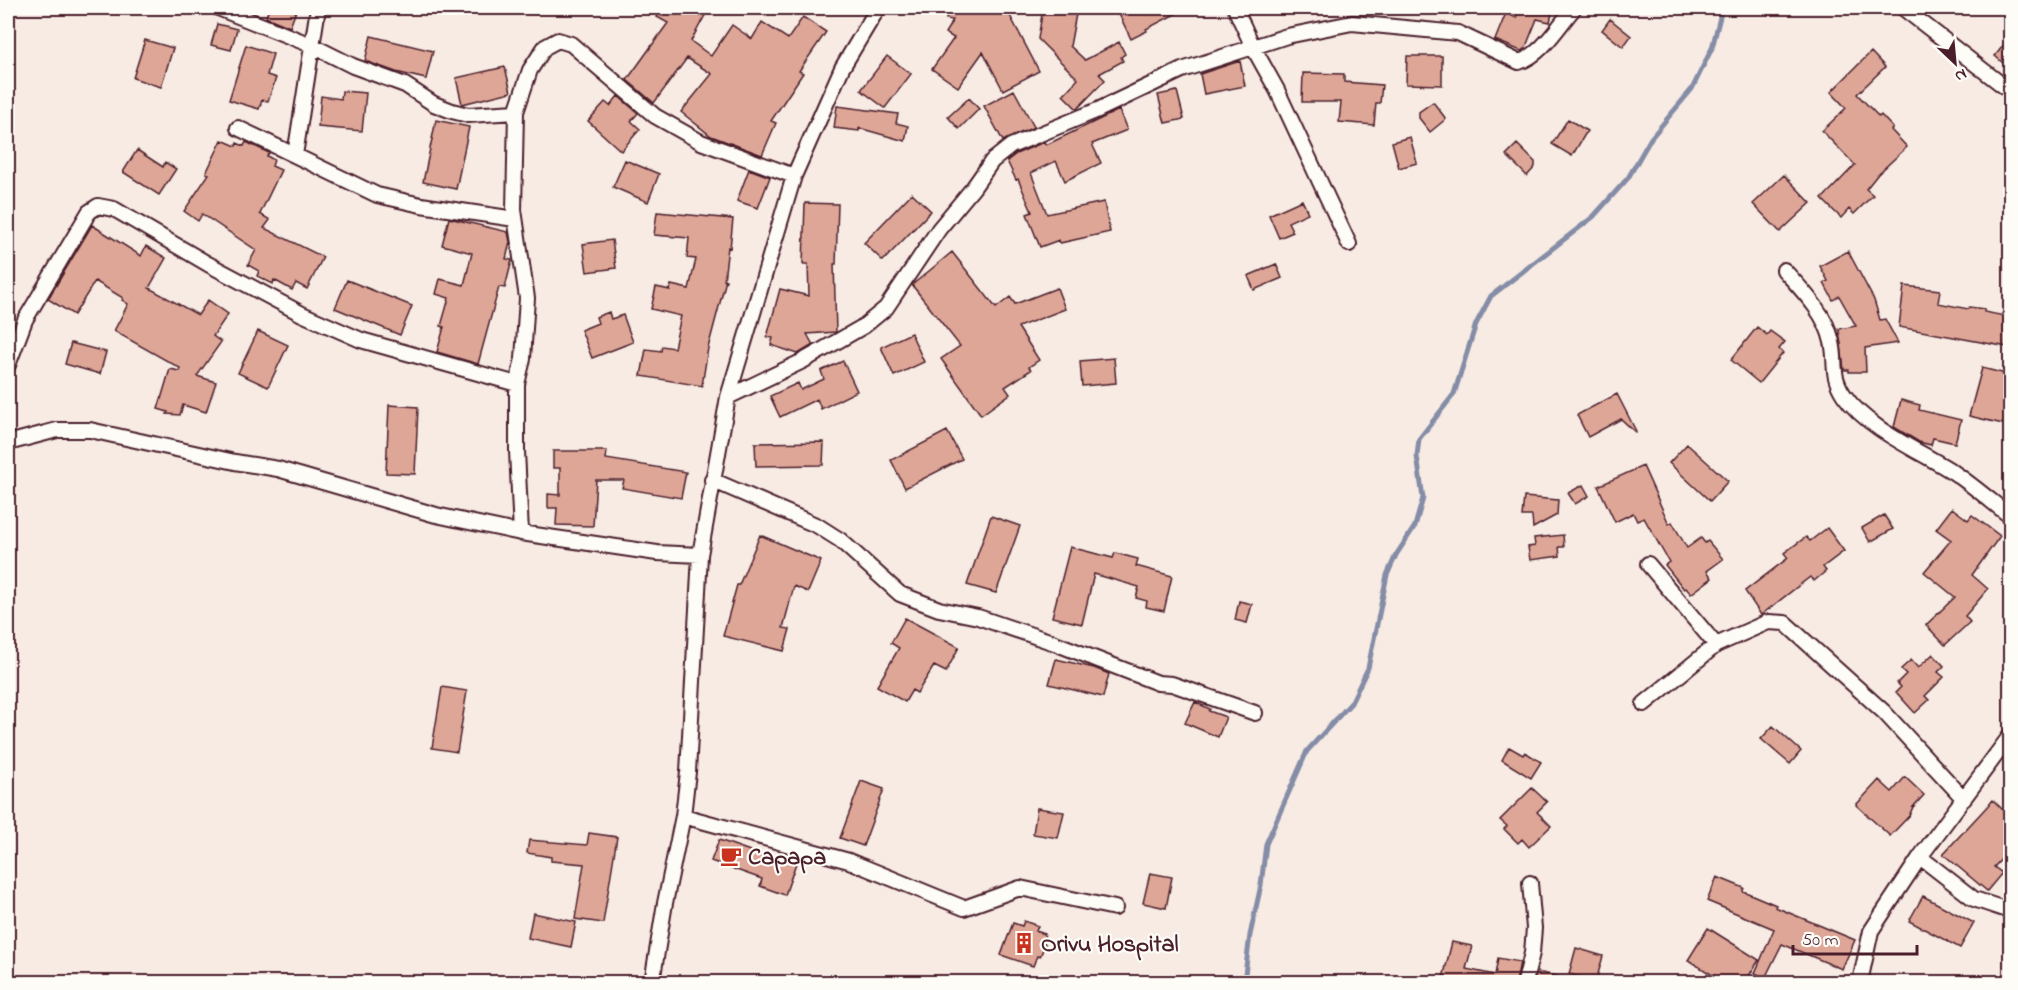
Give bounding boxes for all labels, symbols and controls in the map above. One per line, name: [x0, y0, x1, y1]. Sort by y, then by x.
north arrow: [1925, 33, 1985, 93]
text: N: [1950, 62, 1971, 88]
place label: Capapa: [748, 841, 826, 876]
cafe icon: Capapa: [719, 844, 743, 868]
scale bar: [1793, 918, 1918, 956]
place label: Orivu Hospital: [1041, 928, 1179, 963]
text: 50 m: [1802, 928, 1839, 954]
building icon: Orivu Hospital: [1012, 931, 1036, 955]

